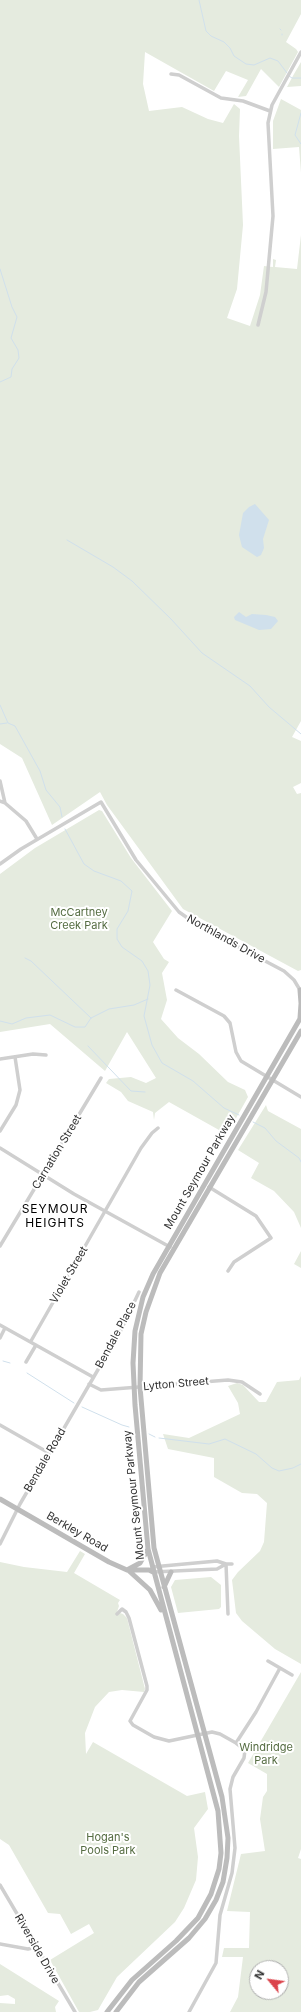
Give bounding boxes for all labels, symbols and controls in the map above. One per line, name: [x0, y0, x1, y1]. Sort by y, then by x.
park label: McCartney Creek Park: [50, 906, 108, 932]
street label: Northlands Drive: [185, 912, 267, 966]
street label: Carnation Street: [30, 1112, 84, 1192]
street label: Mount Seymour Parkway: [162, 1112, 238, 1232]
district label: SEYMOUR HEIGHTS: [22, 1202, 88, 1230]
street label: Violet Street: [47, 1244, 91, 1306]
street label: Bendale Place: [93, 1299, 139, 1371]
street label: Lytton Street: [143, 1375, 209, 1393]
street label: Bendale Road: [21, 1426, 69, 1494]
street label: Mount Seymour Parkway: [121, 1429, 147, 1561]
street label: Berkley Road: [44, 1509, 110, 1555]
park label: Windridge Park: [239, 1741, 293, 1767]
park label: Hogan's Pools Park: [80, 1831, 136, 1857]
street label: Riverside Drive: [12, 1912, 62, 1986]
north arrow: [249, 1960, 289, 2000]
text: N: [251, 1968, 268, 1982]

